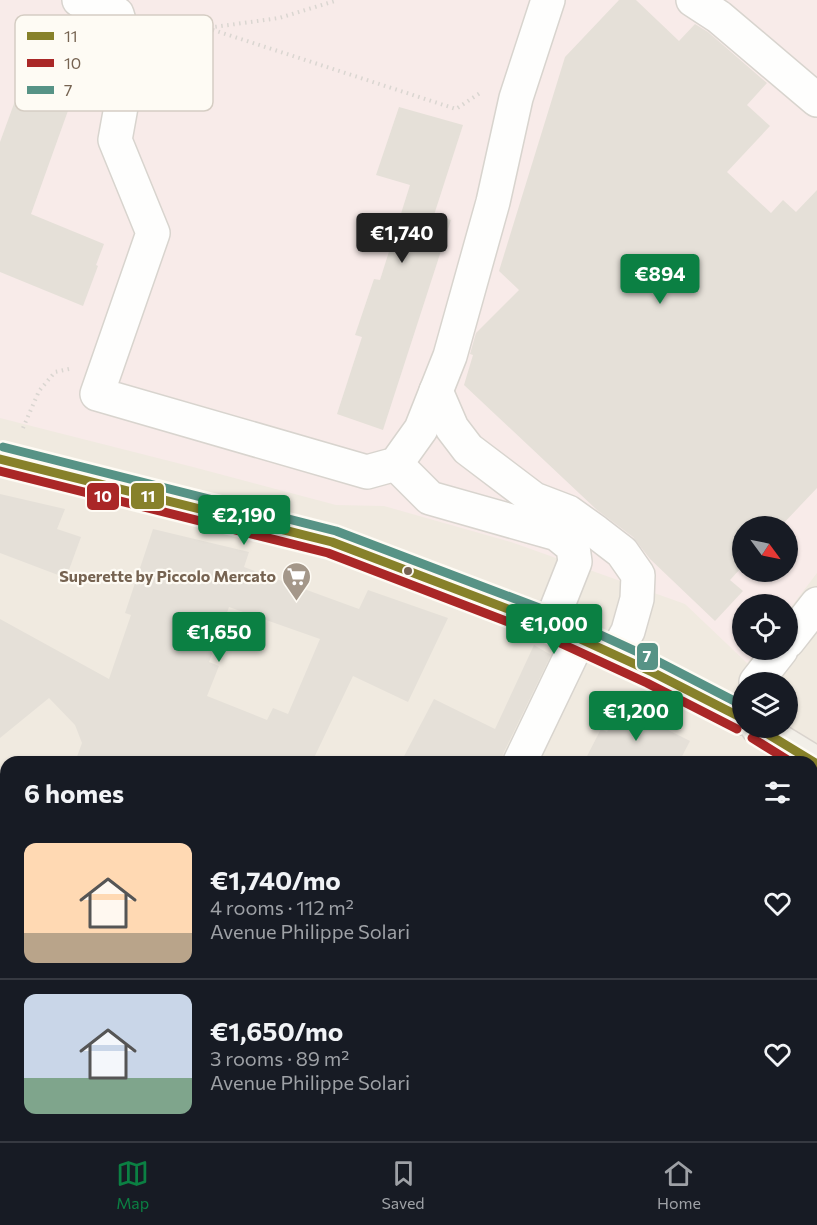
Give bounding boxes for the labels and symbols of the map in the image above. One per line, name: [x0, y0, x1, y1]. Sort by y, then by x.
legend: [15, 15, 213, 111]
text: 11: [64, 26, 78, 45]
text: 10: [64, 53, 81, 72]
text: 7: [64, 80, 72, 99]
pin: €1,740: [353, 213, 451, 264]
pin: €894: [624, 254, 696, 305]
line badge: 10: [86, 482, 120, 511]
line badge: 11: [130, 482, 165, 510]
text: 10: [94, 486, 112, 505]
text: 11: [141, 486, 155, 505]
pin: €2,190: [195, 495, 293, 546]
north arrow: [732, 516, 798, 582]
supermarket icon: Superette by Piccolo Mercato: [281, 560, 313, 602]
unlabelled marker: [402, 565, 414, 577]
place label: Superette by Piccolo Mercato: [59, 566, 276, 585]
pin: €1,000: [505, 604, 603, 655]
pin: €1,650: [170, 612, 268, 663]
line badge: 7: [636, 642, 659, 671]
text: 7: [643, 646, 652, 665]
pin: €1,200: [587, 691, 685, 742]

